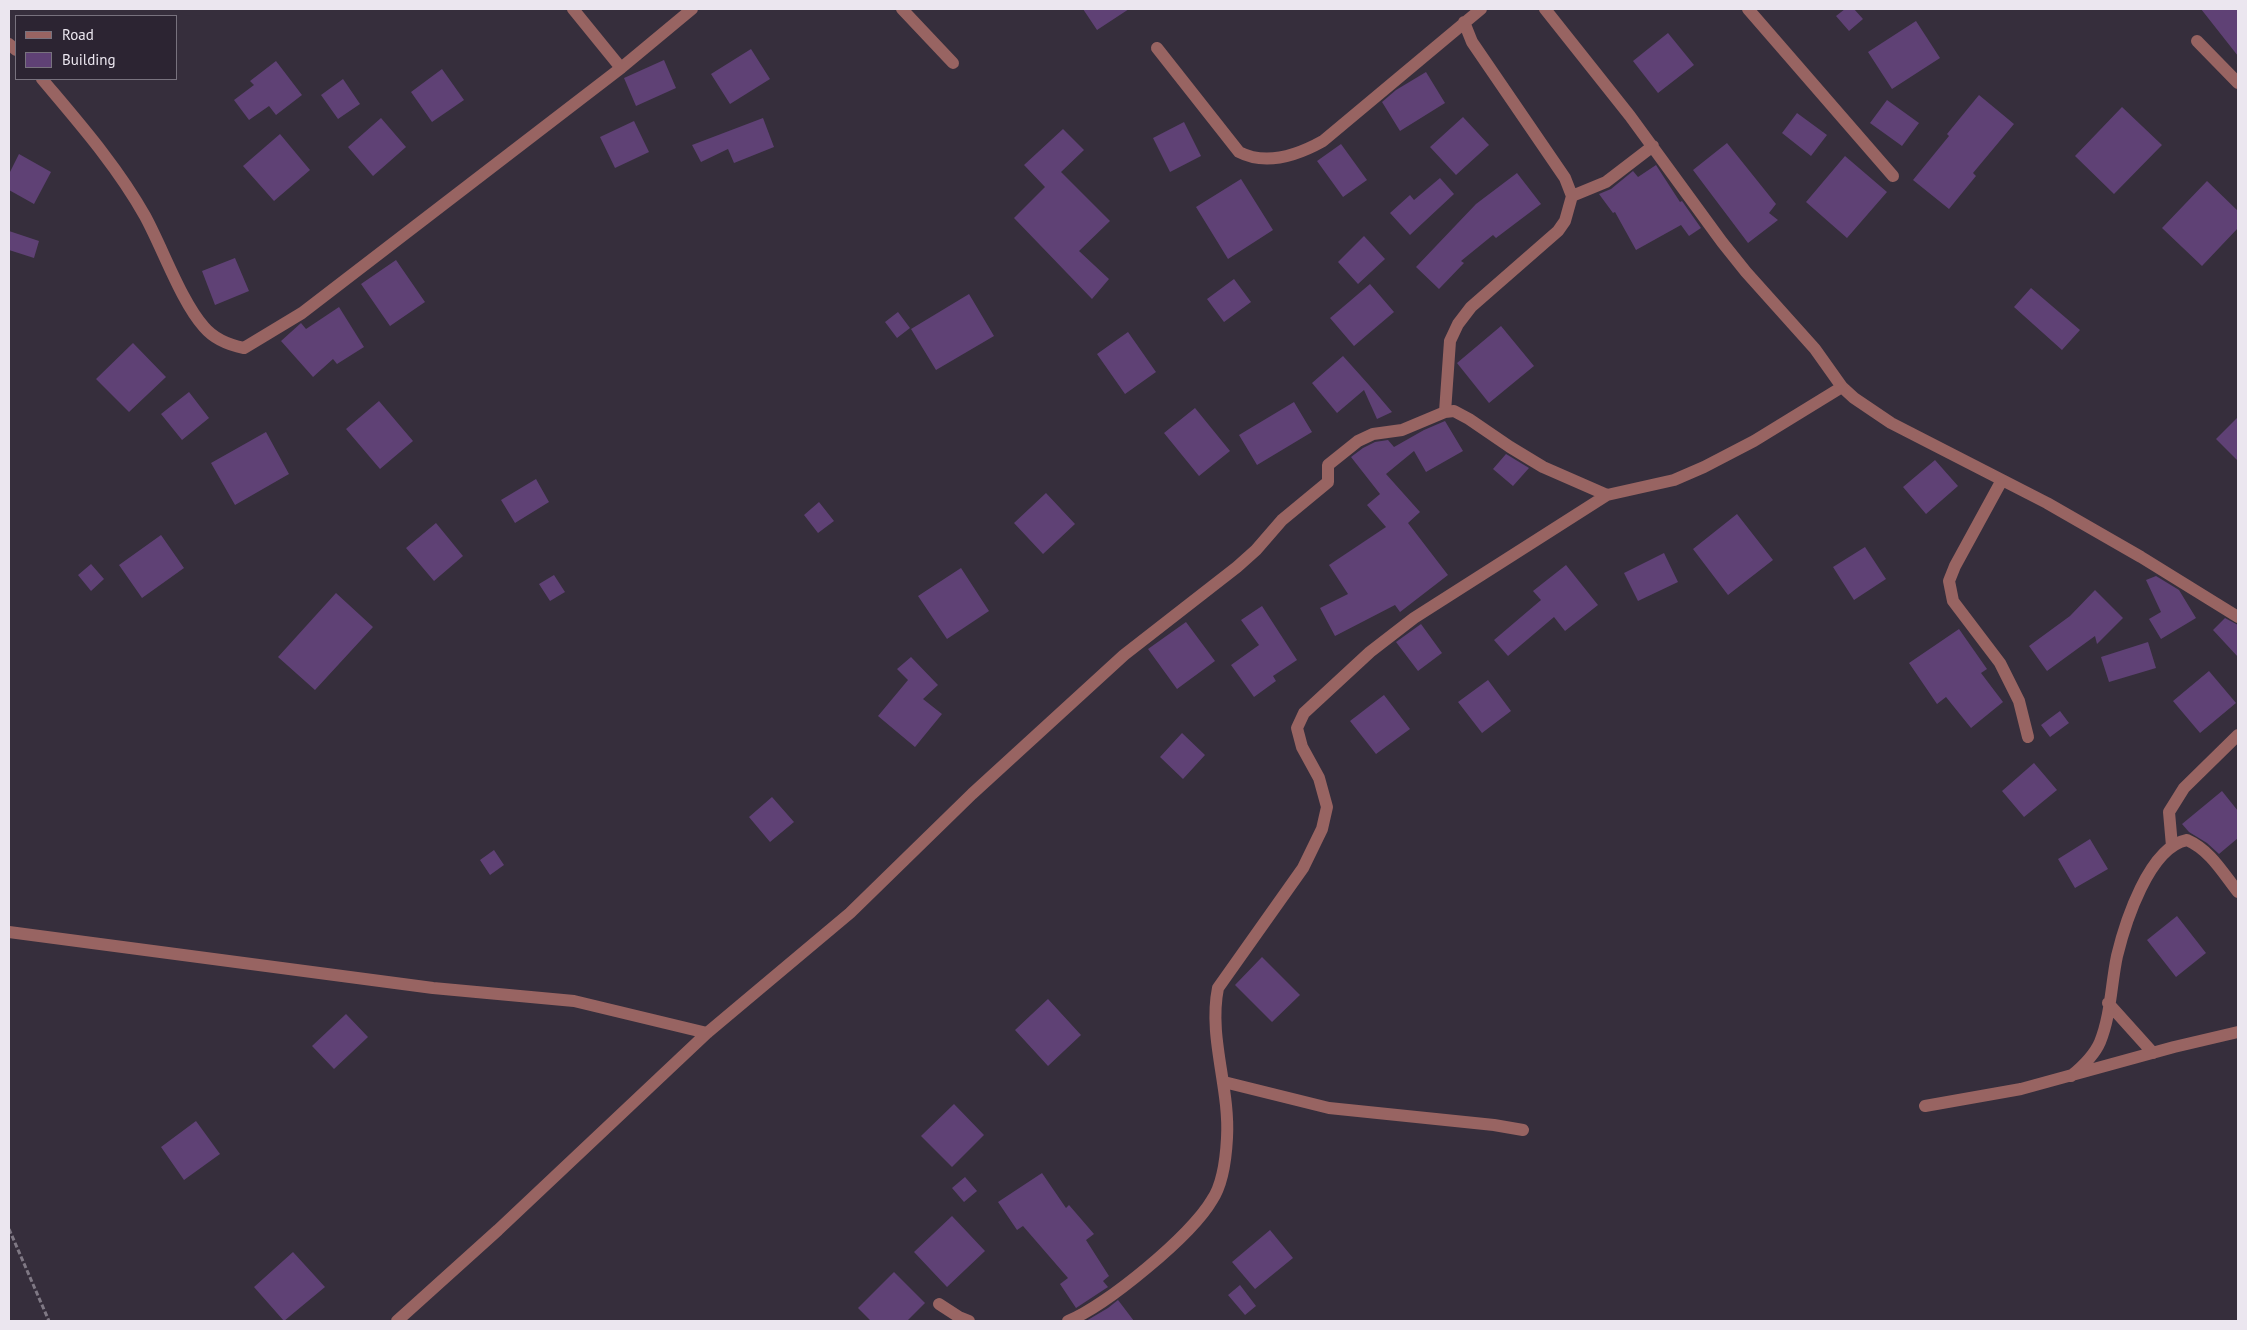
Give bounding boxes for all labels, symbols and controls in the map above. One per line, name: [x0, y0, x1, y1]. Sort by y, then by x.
legend: [15, 15, 178, 80]
text: Road: [62, 25, 94, 44]
text: Building: [62, 50, 116, 69]

